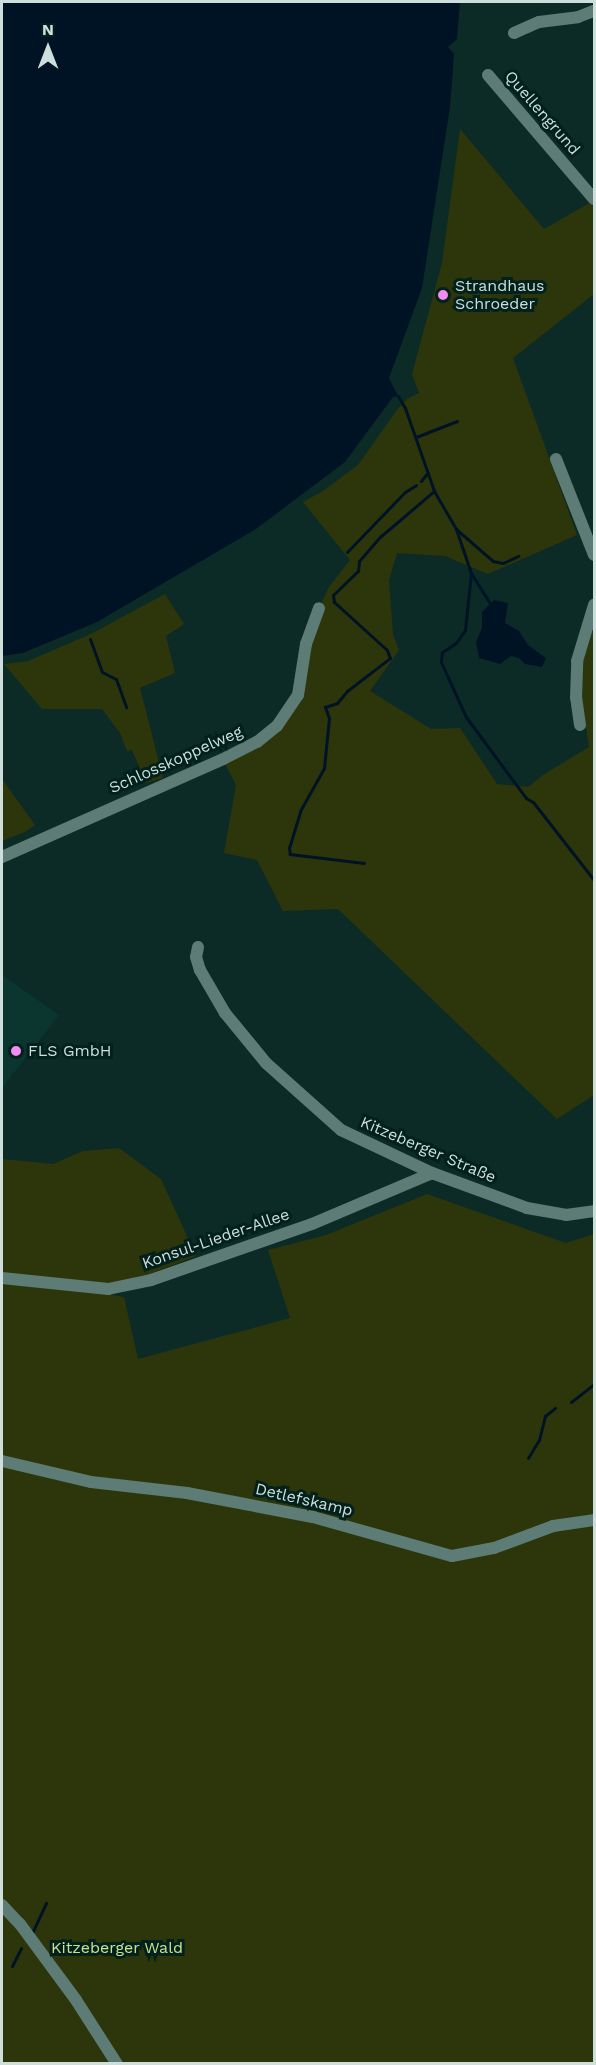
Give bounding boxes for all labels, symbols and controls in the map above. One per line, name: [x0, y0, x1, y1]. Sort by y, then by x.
north arrow: [18, 18, 78, 78]
text: N: [42, 20, 54, 39]
street label: Quellengrund: [500, 67, 584, 159]
place label: Strandhaus Schroeder: [455, 276, 545, 314]
marker: Strandhaus Schroeder: [436, 288, 450, 302]
street label: Schlosskoppelweg: [106, 722, 246, 798]
place label: FLS GmbH: [28, 1041, 112, 1061]
marker: FLS GmbH: [9, 1044, 23, 1058]
street label: Kitzeberger Straße: [357, 1113, 499, 1187]
street label: Konsul-Lieder-Allee: [140, 1205, 292, 1273]
street label: Detlefskamp: [253, 1479, 355, 1521]
park label: Kitzeberger Wald: [51, 1938, 183, 1958]

